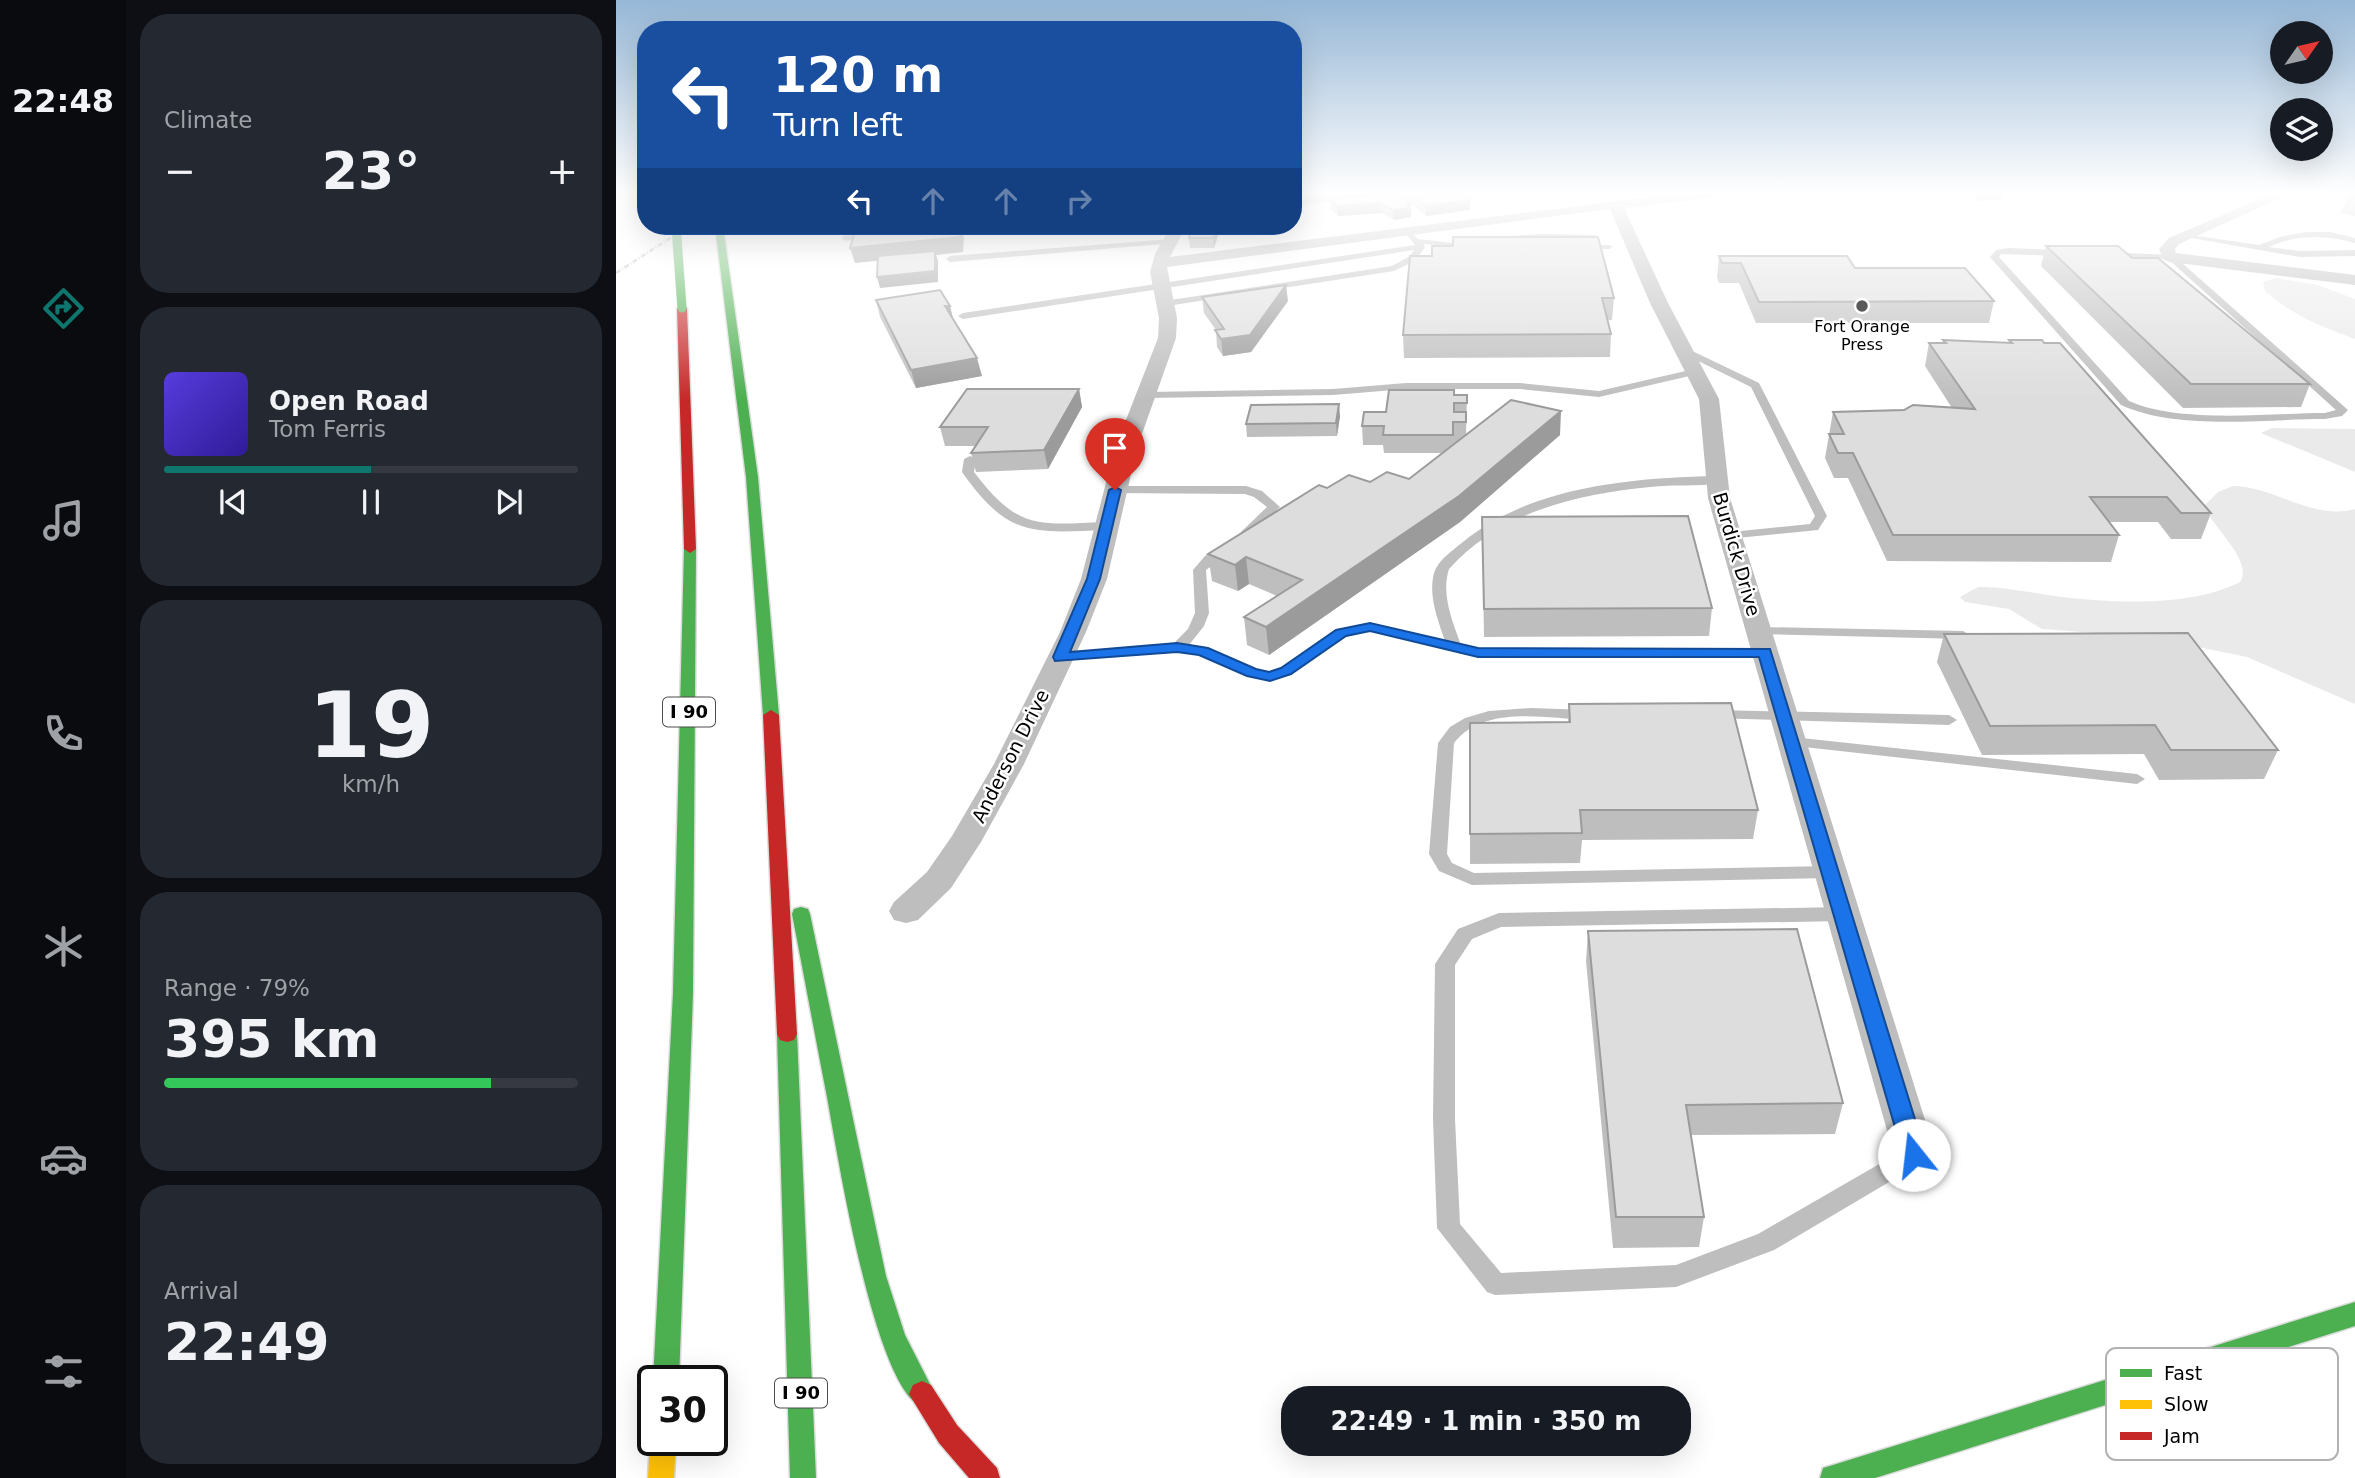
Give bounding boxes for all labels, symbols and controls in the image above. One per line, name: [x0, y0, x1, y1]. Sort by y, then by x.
north arrow: [2270, 21, 2333, 84]
map controls: [2270, 21, 2333, 161]
text: 120 m: [773, 47, 943, 104]
icon: left: [658, 49, 749, 140]
text: 22:48: [12, 82, 114, 120]
button: layers: [2270, 98, 2333, 161]
text: Turn left: [773, 106, 903, 144]
text: Climate: [164, 107, 253, 133]
text: 23°: [322, 141, 420, 201]
text: −: [164, 149, 196, 193]
text: +: [546, 149, 578, 193]
icon: left: [841, 182, 879, 220]
icon: ahead: [914, 182, 952, 220]
icon: ahead: [987, 182, 1025, 220]
icon: right: [1060, 182, 1098, 220]
icon: directions: [39, 284, 88, 333]
marker: Fort Orange Press: [1854, 298, 1870, 314]
place label: Fort Orange Press: [1814, 317, 1910, 354]
text: Open Road: [269, 386, 429, 416]
text: Tom Ferris: [269, 416, 386, 442]
pin: [1085, 418, 1145, 490]
icon: arrive: [1096, 429, 1134, 467]
icon: previous: [214, 483, 252, 521]
icon: pause: [352, 483, 390, 521]
icon: next: [490, 483, 528, 521]
street label: Burdick Drive: [1709, 489, 1765, 619]
icon: music: [39, 496, 88, 545]
text: 19: [308, 673, 434, 778]
street label: Anderson Drive: [967, 686, 1053, 826]
road number: I 90: [663, 698, 715, 726]
icon: phone: [39, 709, 88, 758]
text: km/h: [342, 771, 400, 797]
icon: climate: [39, 922, 88, 971]
text: Range · 79%: [164, 975, 310, 1001]
text: 395 km: [164, 1009, 379, 1069]
position arrow: [1877, 1118, 1951, 1192]
icon: car: [39, 1134, 88, 1183]
text: Arrival: [164, 1278, 239, 1304]
text: 22:49: [164, 1312, 330, 1372]
icon: filters: [39, 1347, 88, 1396]
legend: [2106, 1348, 2338, 1460]
text: Fast: [2164, 1362, 2202, 1384]
speed limit sign: 30: [637, 1365, 728, 1456]
road number: I 90: [775, 1378, 827, 1408]
text: Slow: [2164, 1393, 2209, 1415]
text: 22:49 · 1 min · 350 m: [1331, 1406, 1641, 1436]
text: Jam: [2163, 1425, 2200, 1447]

